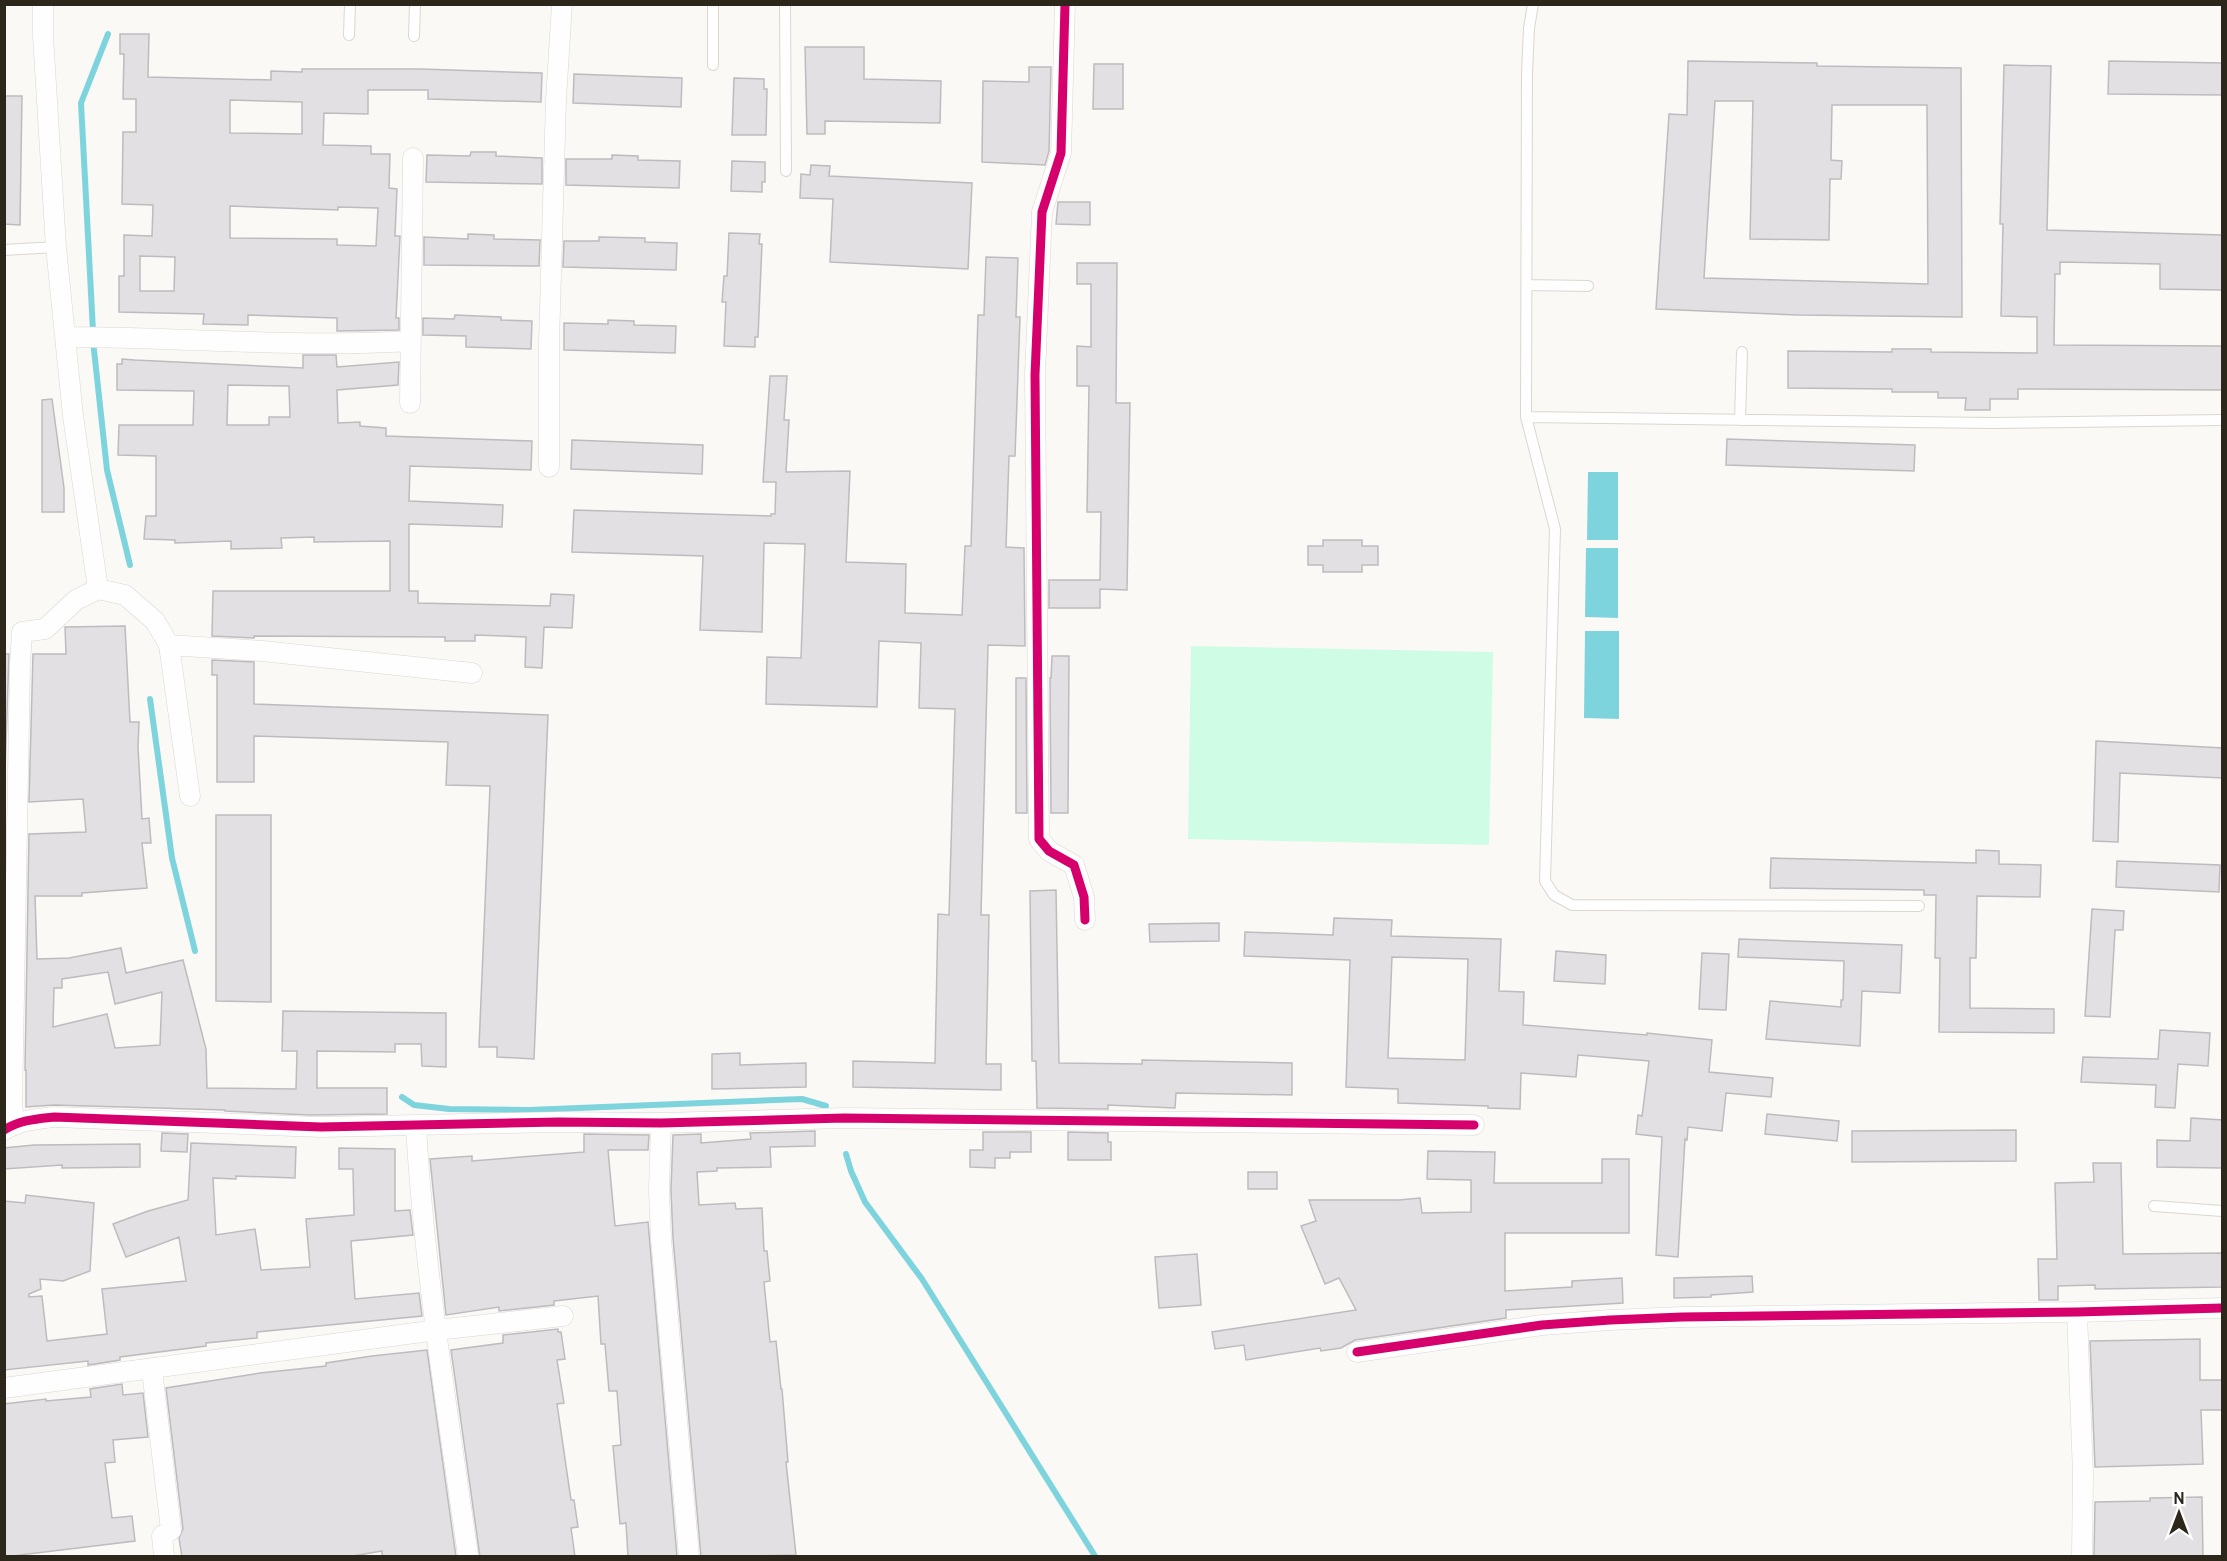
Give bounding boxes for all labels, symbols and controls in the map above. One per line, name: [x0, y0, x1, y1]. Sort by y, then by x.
north arrow: [2149, 1483, 2209, 1543]
text: N: [2173, 1490, 2185, 1510]

